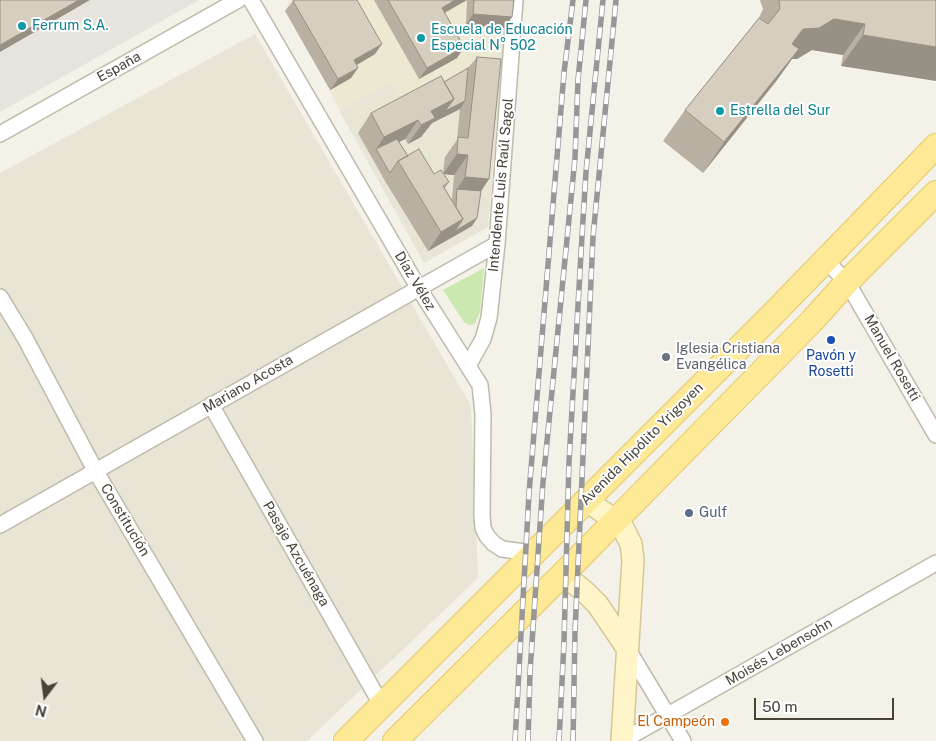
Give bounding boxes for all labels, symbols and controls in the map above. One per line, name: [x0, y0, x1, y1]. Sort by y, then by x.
place label: Ferrum S.A.: [32, 18, 109, 34]
marker: Ferrum S.A.: [16, 20, 28, 32]
place label: Escuela de Educación Especial N° 502: [431, 22, 573, 54]
marker: Escuela de Educación Especial N° 502: [415, 32, 427, 44]
street label: España: [94, 48, 144, 86]
street label: Intendente Luis Raúl Sagol: [485, 97, 517, 273]
place label: Estrella del Sur: [730, 103, 831, 119]
marker: Estrella del Sur: [714, 105, 726, 117]
street label: Díaz Vélez: [391, 248, 439, 314]
street label: Manuel Rosetti: [860, 312, 924, 404]
marker: Pavón y Rosetti: [825, 334, 837, 346]
place label: Iglesia Cristiana Evangélica: [676, 341, 780, 374]
place label: Pavón y Rosetti: [806, 348, 856, 381]
street label: Mariano Acosta: [200, 351, 296, 417]
marker: Iglesia Cristiana Evangélica: [660, 351, 672, 363]
street label: Avenida Hipólito Yrigoyen: [577, 379, 707, 509]
street label: Constitución: [97, 481, 153, 559]
street label: Pasaje Azcuénaga: [259, 498, 333, 610]
place label: Gulf: [699, 505, 727, 521]
marker: Gulf: [683, 507, 695, 519]
street label: Moisés Lebensohn: [723, 615, 835, 689]
north arrow: [20, 671, 70, 721]
scale bar: [756, 688, 896, 720]
text: 50 m: [762, 698, 797, 715]
text: N: [34, 701, 48, 720]
place label: El Campeón: [637, 714, 715, 730]
marker: El Campeón: [719, 716, 731, 728]

